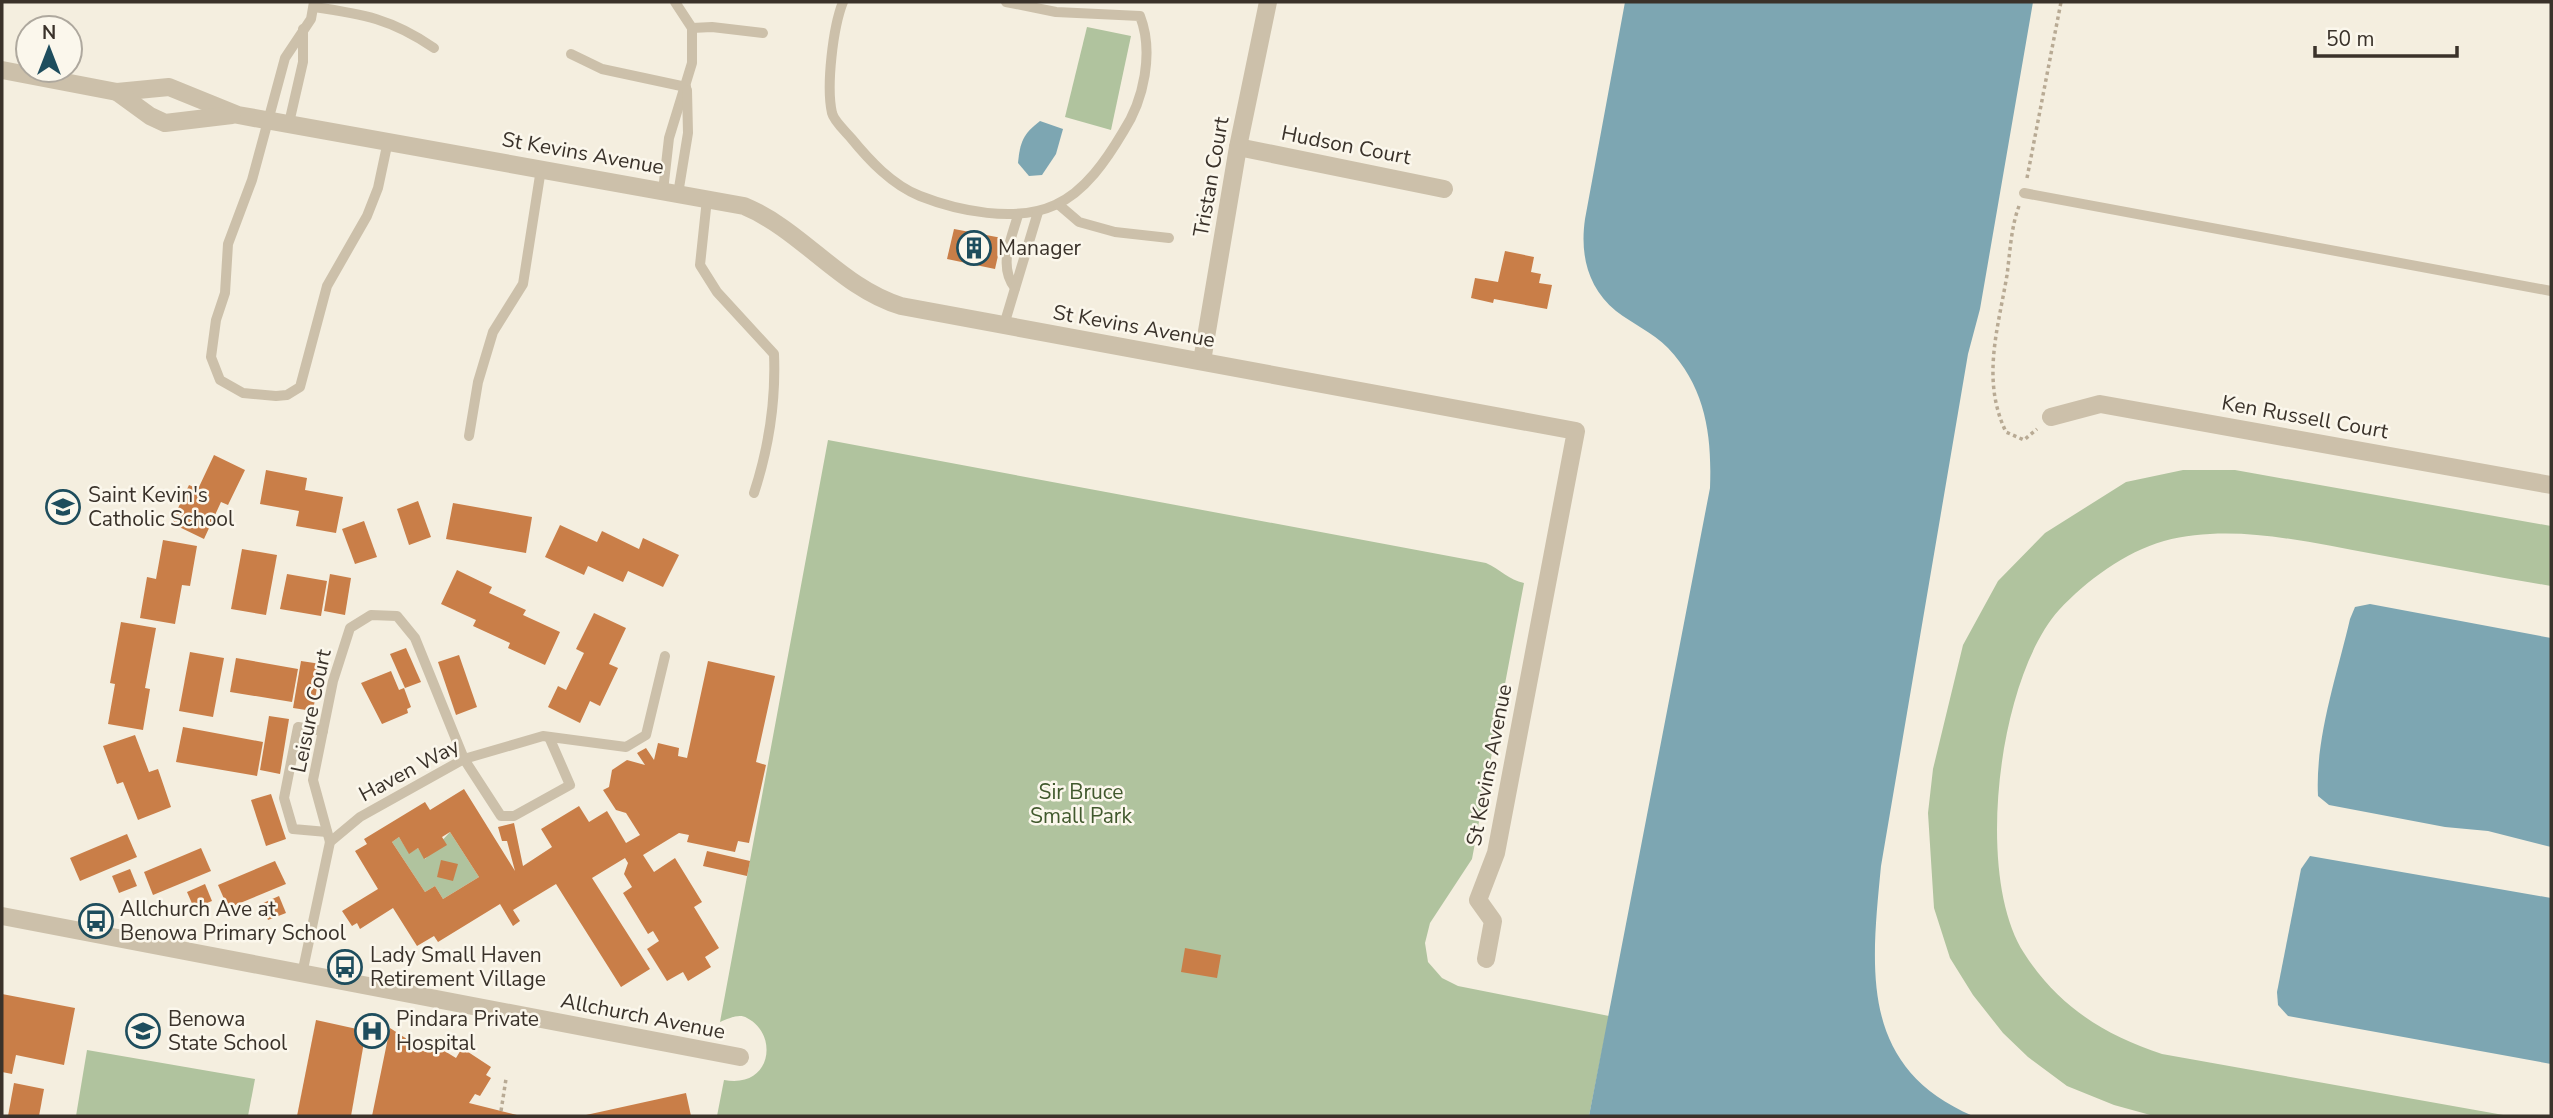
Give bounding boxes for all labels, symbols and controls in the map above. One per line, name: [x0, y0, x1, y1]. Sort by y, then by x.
north arrow: [14, 14, 84, 84]
scale bar: [2315, 14, 2457, 58]
text: N: [42, 20, 56, 46]
text: 50 m: [2326, 25, 2375, 53]
street label: Tristan Court: [1187, 114, 1235, 239]
street label: Hudson Court: [1279, 119, 1414, 171]
street label: St Kevins Avenue: [500, 125, 666, 181]
building icon: Manager: [955, 229, 993, 267]
place label: Manager: [998, 234, 1082, 262]
street label: St Kevins Avenue: [1051, 298, 1217, 354]
street label: Ken Russell Court: [2219, 389, 2391, 446]
place label: Saint Kevin's Catholic School: [88, 481, 235, 533]
school or university icon: Saint Kevin's Catholic School: [44, 488, 82, 526]
street label: Leisure Court: [284, 646, 338, 775]
street label: St Kevins Avenue: [1460, 682, 1518, 848]
street label: Haven Way: [354, 732, 464, 808]
park label: Sir Bruce Small Park: [1030, 778, 1132, 830]
place label: Allchurch Ave at Benowa Primary School: [120, 895, 347, 947]
bus stop icon: Allchurch Ave at Benowa Primary School: [77, 902, 115, 940]
place label: Lady Small Haven Retirement Village: [370, 941, 546, 993]
bus stop icon: Lady Small Haven Retirement Village: [326, 948, 364, 986]
street label: Allchurch Avenue: [558, 986, 728, 1046]
place label: Benowa State School: [168, 1005, 288, 1057]
place label: Pindara Private Hospital: [396, 1005, 539, 1057]
school or university icon: Benowa State School: [124, 1012, 162, 1050]
hospital icon: Pindara Private Hospital: [353, 1012, 391, 1050]

